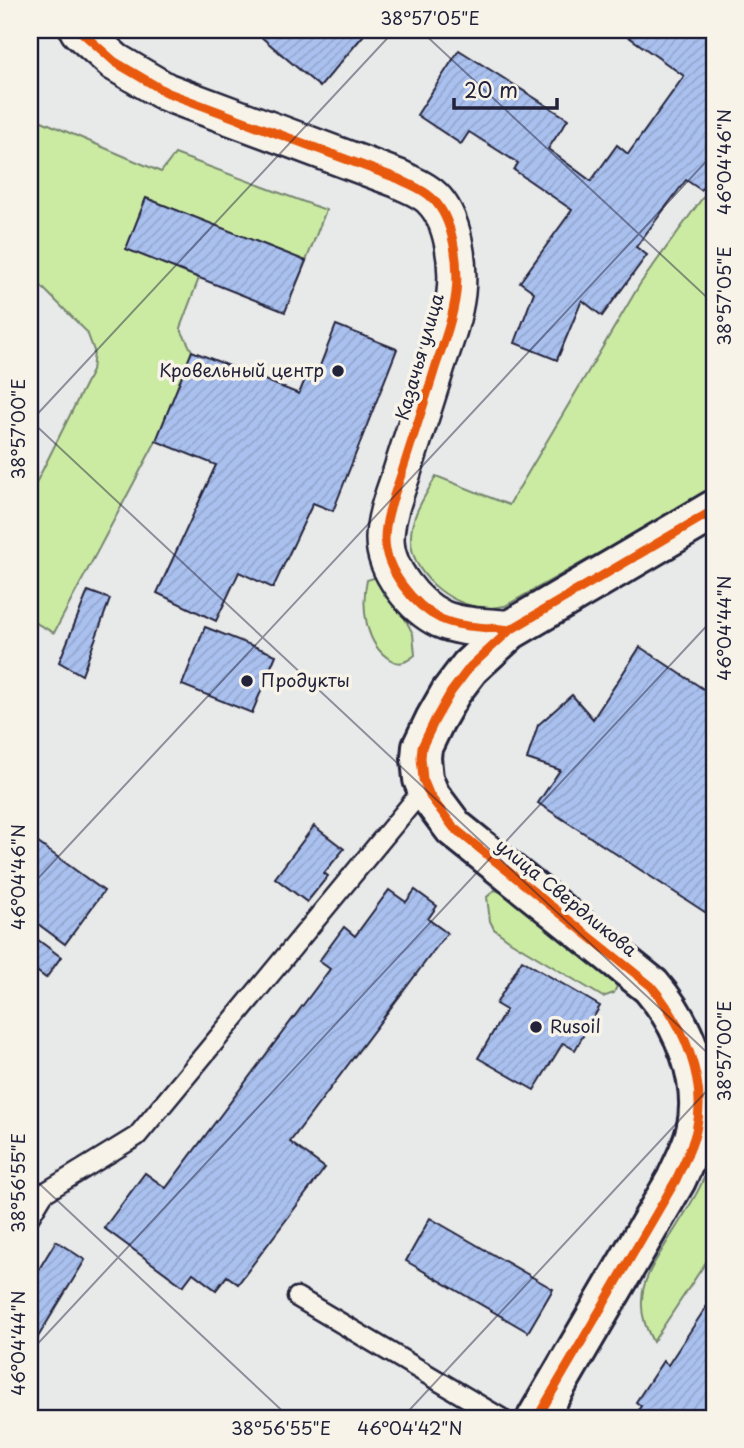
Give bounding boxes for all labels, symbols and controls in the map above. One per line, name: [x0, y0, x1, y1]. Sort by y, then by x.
text: 38°57'05"E: [380, 4, 480, 31]
scale bar: [454, 66, 557, 110]
text: 20 m: [464, 73, 518, 105]
text: 46°04'46"N: [710, 109, 737, 215]
text: 38°57'05"E: [710, 246, 737, 346]
street label: Казачья улица: [388, 289, 450, 423]
place label: Кровельный центр: [159, 356, 324, 383]
marker: Кровельный центр: [330, 363, 346, 379]
text: 38°57'00"E: [4, 378, 31, 480]
text: 46°04'44"N: [710, 575, 737, 681]
place label: Продукты: [261, 666, 350, 693]
marker: Продукты: [239, 673, 255, 689]
text: 46°04'46"N: [4, 824, 31, 930]
street label: улица Свердликова: [490, 831, 644, 963]
text: 38°57'00"E: [710, 1000, 737, 1102]
place label: Rusoil: [550, 1012, 601, 1039]
marker: Rusoil: [528, 1019, 544, 1035]
text: 38°56'55"E: [4, 1133, 31, 1233]
text: 46°04'44"N: [4, 1290, 31, 1396]
text: 38°56'55"E: [231, 1414, 331, 1441]
text: 46°04'42"N: [357, 1414, 463, 1441]

